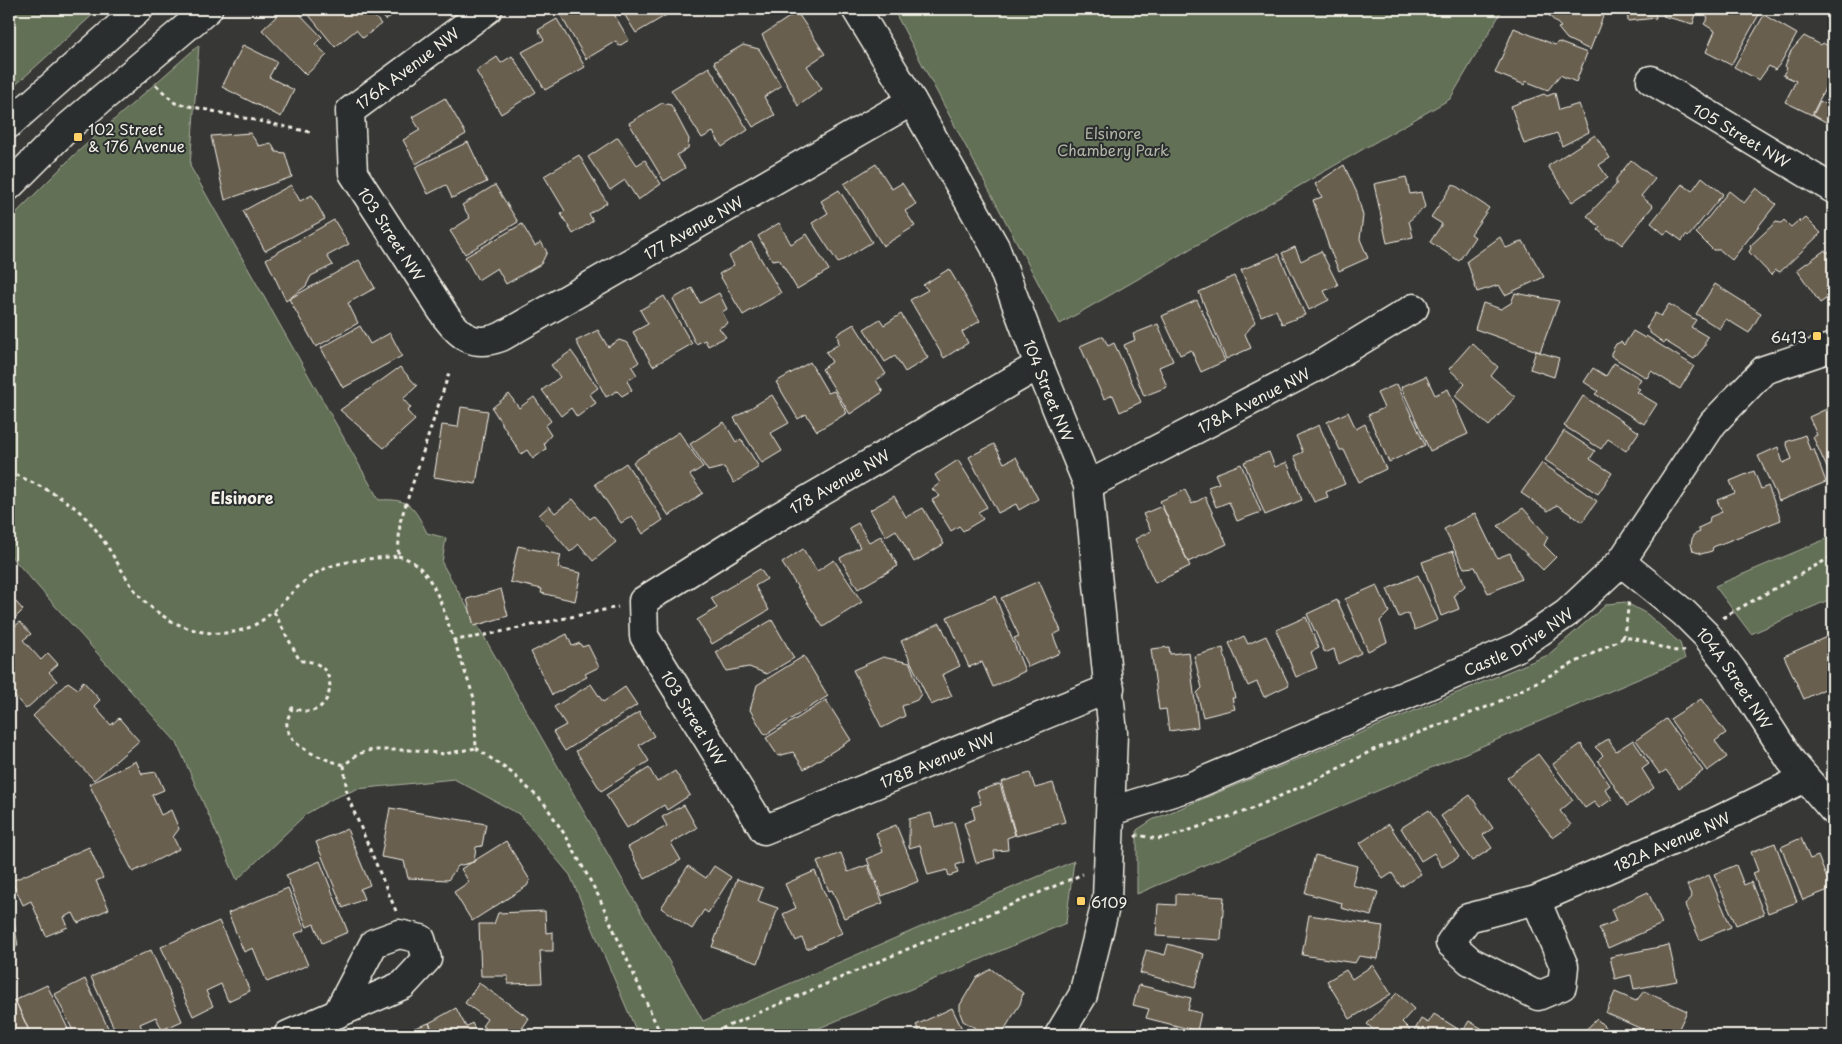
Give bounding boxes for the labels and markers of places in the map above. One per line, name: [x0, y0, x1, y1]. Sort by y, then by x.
place label: 102 Street & 176 Avenue: [88, 117, 185, 157]
marker: 102 Street & 176 Avenue: [72, 131, 84, 143]
place label: 6413: [1770, 325, 1807, 348]
marker: 6413: [1811, 330, 1823, 342]
place label: 6109: [1091, 890, 1127, 913]
marker: 6109: [1075, 895, 1087, 907]

